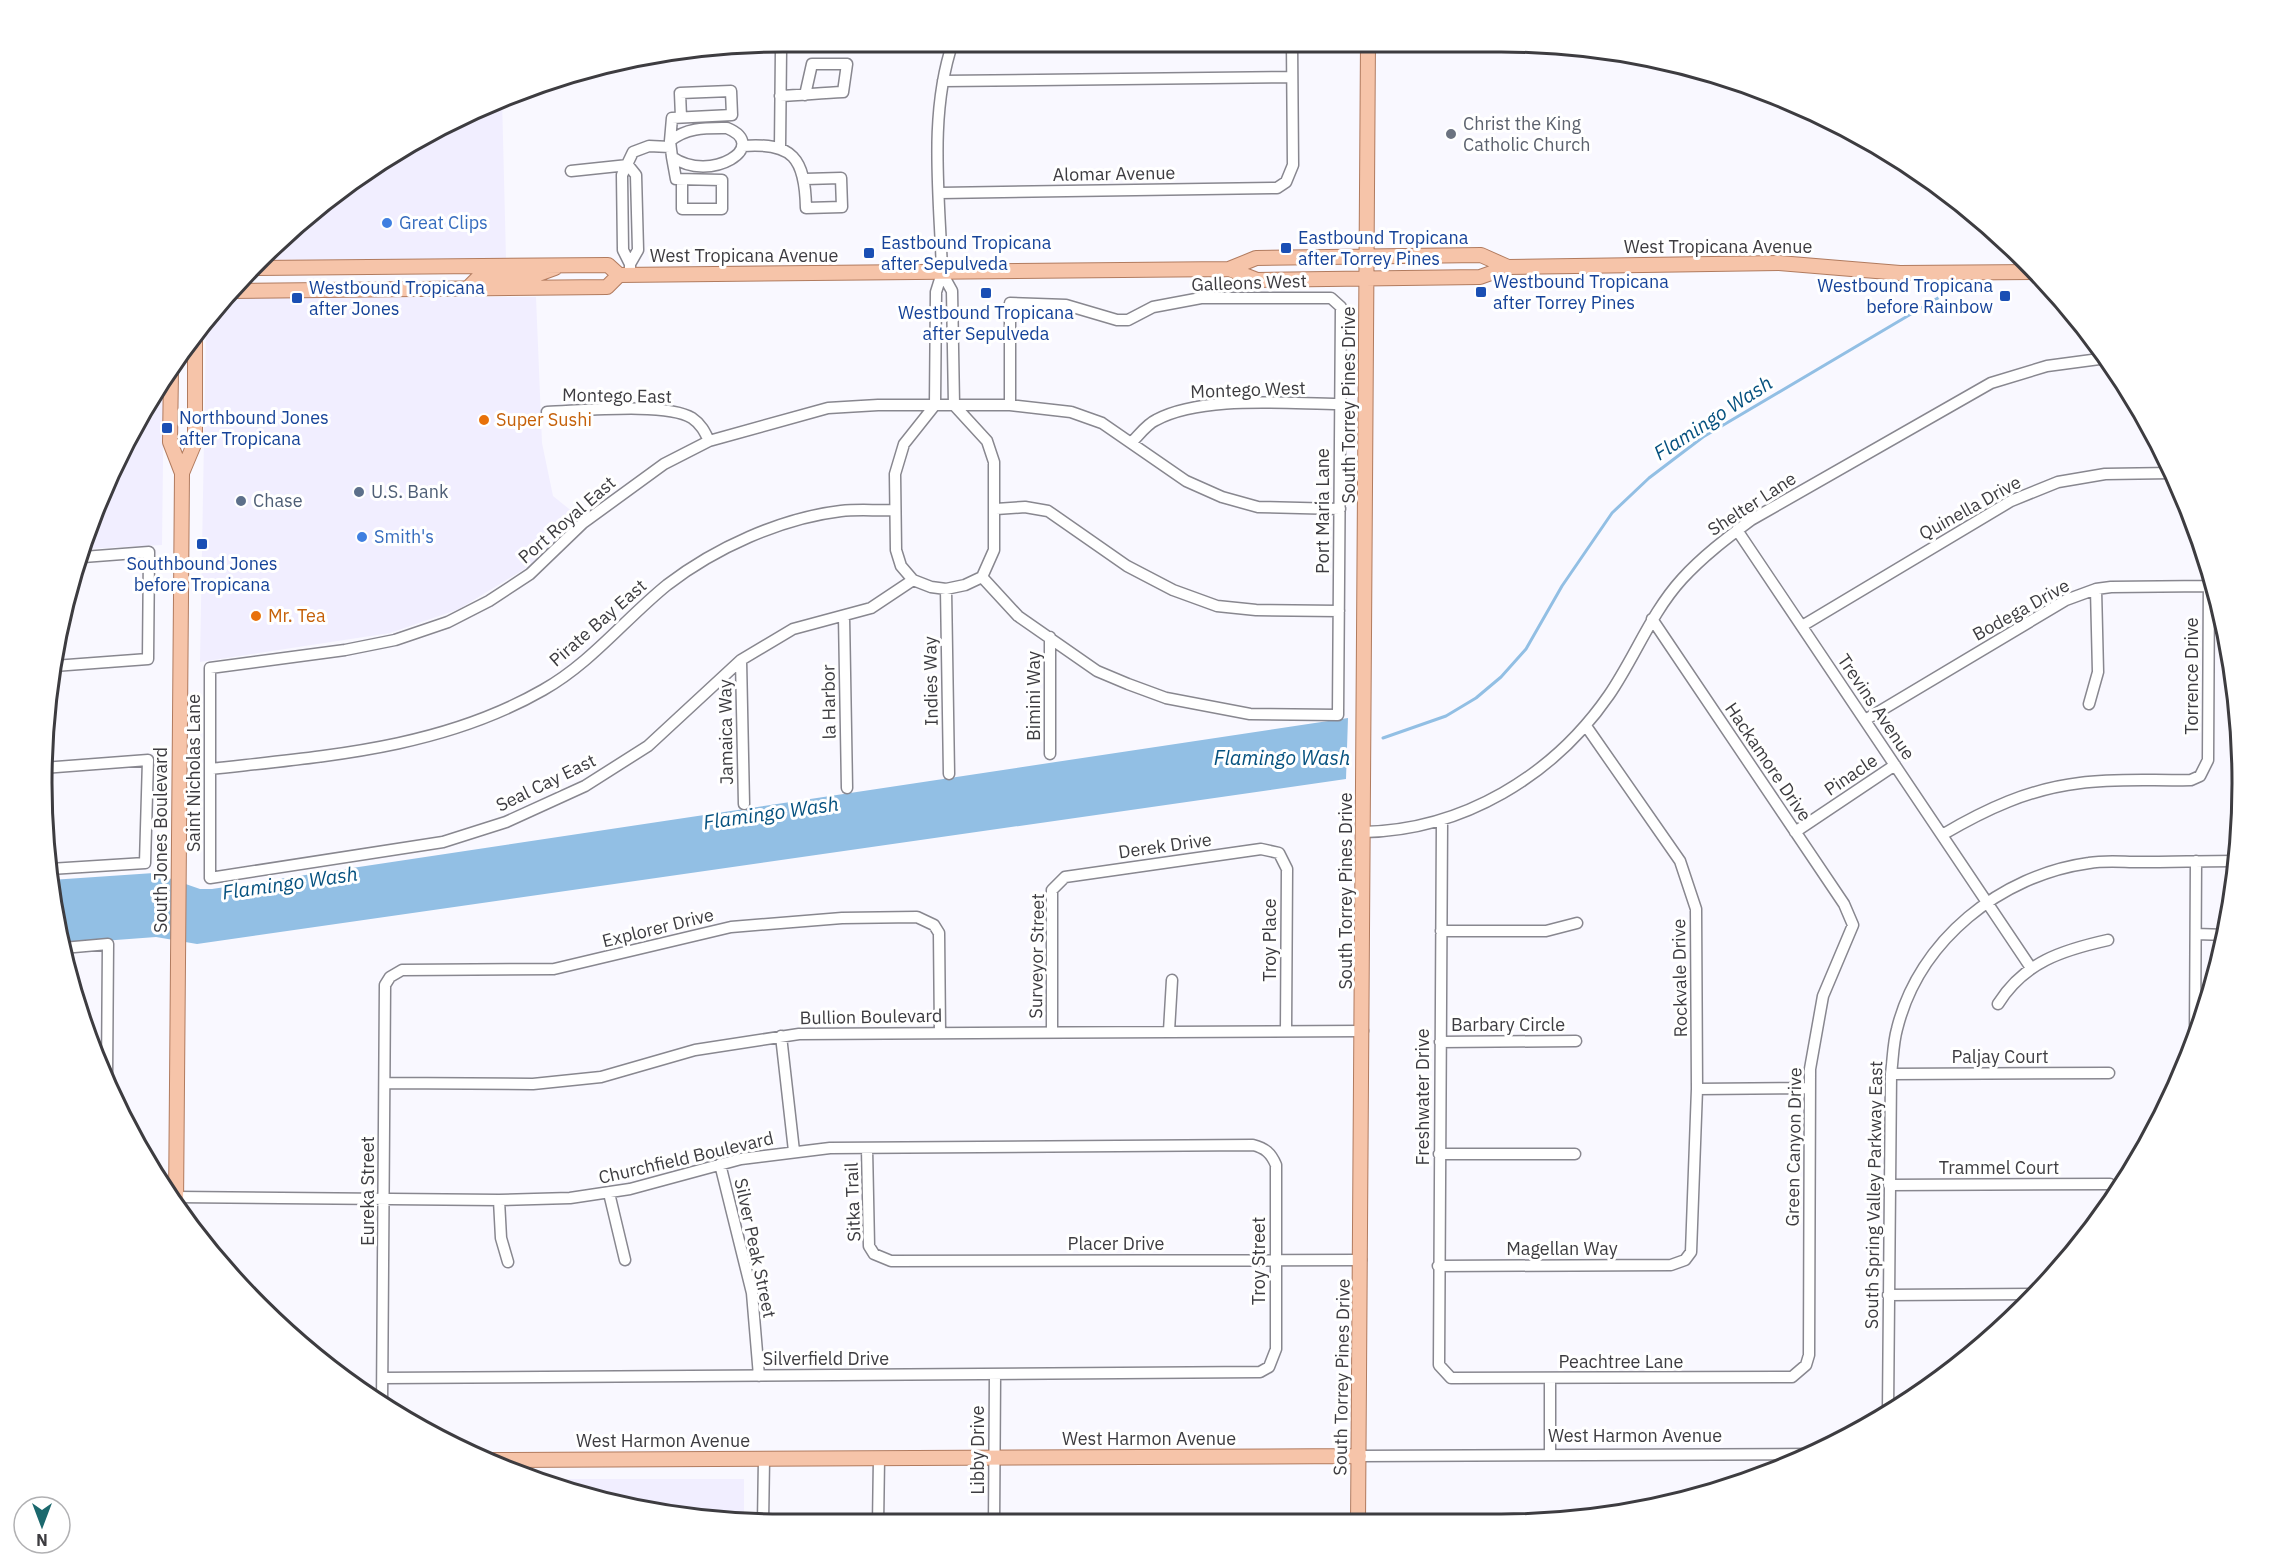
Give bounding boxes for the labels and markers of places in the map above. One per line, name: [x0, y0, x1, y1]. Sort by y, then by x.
place label: Christ the King Catholic Church: [1463, 112, 1591, 156]
marker: Christ the King Catholic Church: [1444, 127, 1458, 141]
place label: Great Clips: [399, 211, 488, 234]
marker: Great Clips: [380, 216, 394, 230]
place label: Eastbound Tropicana after Torrey Pines: [1298, 226, 1469, 270]
place label: Eastbound Tropicana after Sepulveda: [881, 231, 1052, 275]
marker: Eastbound Tropicana after Torrey Pines: [1279, 241, 1293, 255]
marker: Eastbound Tropicana after Sepulveda: [862, 246, 876, 260]
place label: Westbound Tropicana after Torrey Pines: [1493, 270, 1669, 314]
place label: Westbound Tropicana before Rainbow: [1817, 274, 1993, 318]
place label: Westbound Tropicana after Jones: [309, 276, 485, 320]
marker: Westbound Tropicana after Torrey Pines: [1474, 285, 1488, 299]
marker: Westbound Tropicana after Sepulveda: [979, 286, 993, 300]
marker: Westbound Tropicana before Rainbow: [1998, 289, 2012, 303]
marker: Westbound Tropicana after Jones: [290, 291, 304, 305]
place label: Westbound Tropicana after Sepulveda: [898, 301, 1074, 345]
place label: Northbound Jones after Tropicana: [179, 406, 329, 450]
place label: Super Sushi: [496, 408, 592, 431]
marker: Super Sushi: [477, 413, 491, 427]
marker: Northbound Jones after Tropicana: [160, 421, 174, 435]
place label: U.S. Bank: [371, 480, 449, 503]
marker: U.S. Bank: [352, 485, 366, 499]
place label: Chase: [253, 489, 303, 512]
marker: Chase: [234, 494, 248, 508]
place label: Smith's: [374, 525, 434, 548]
marker: Smith's: [355, 530, 369, 544]
marker: Southbound Jones before Tropicana: [195, 537, 209, 551]
place label: Southbound Jones before Tropicana: [126, 552, 278, 596]
place label: Mr. Tea: [268, 604, 326, 627]
marker: Mr. Tea: [249, 609, 263, 623]

